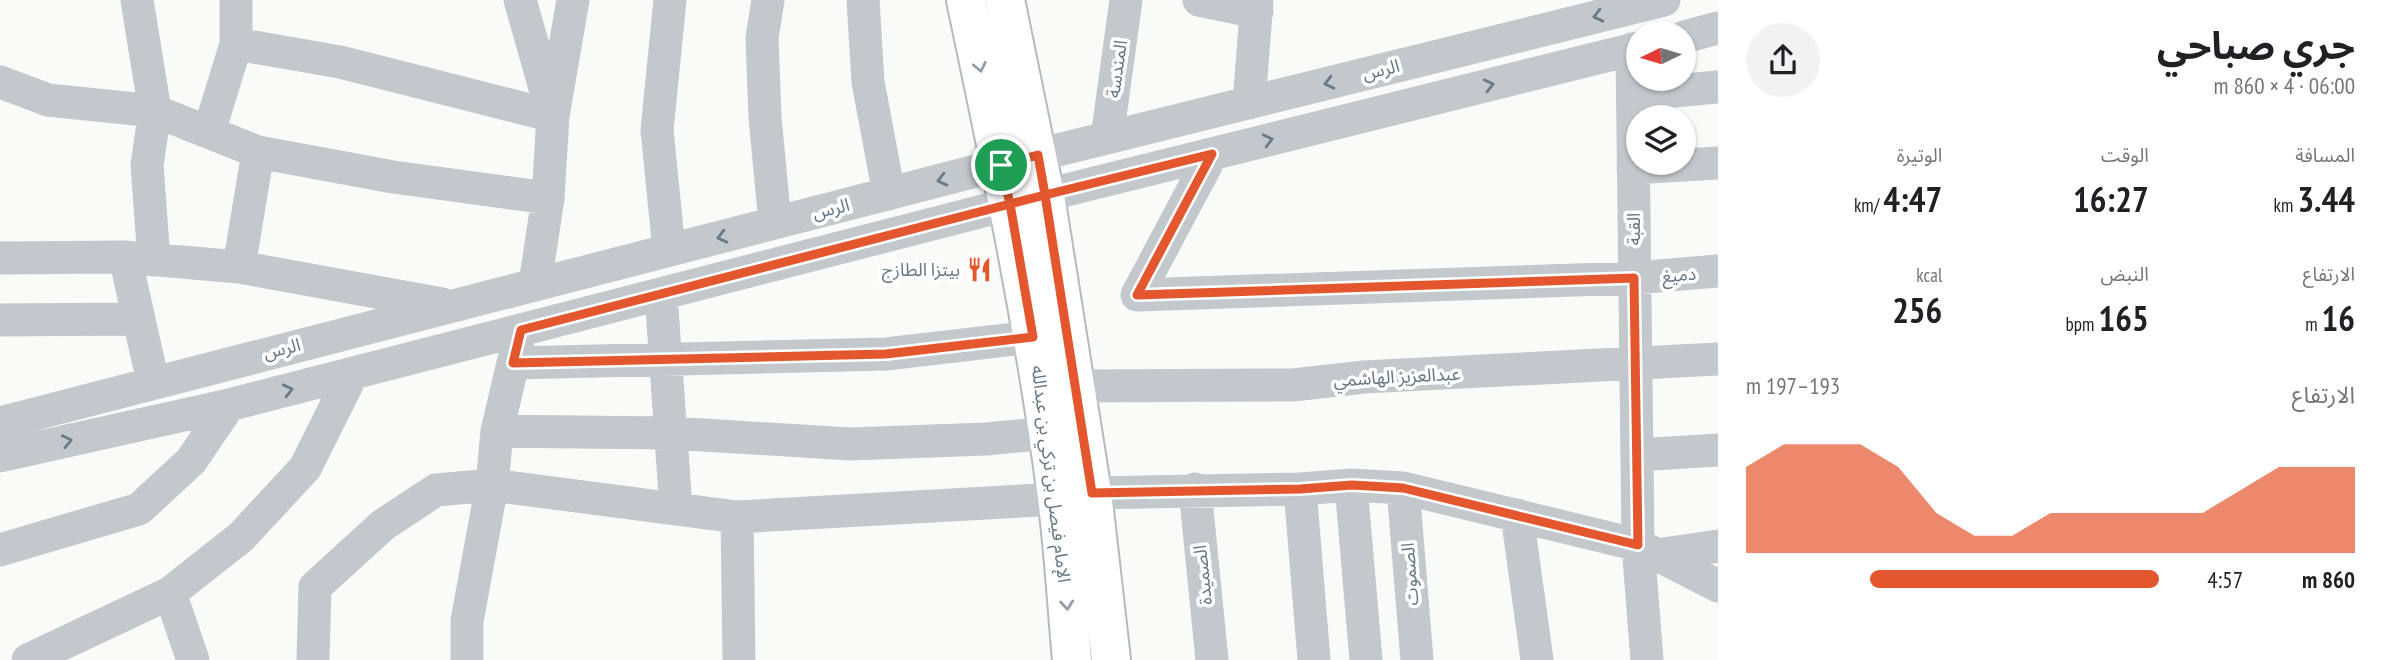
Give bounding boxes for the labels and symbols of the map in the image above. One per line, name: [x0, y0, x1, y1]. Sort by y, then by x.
one-way arrow: [1592, 8, 1604, 22]
north arrow: [1626, 21, 1696, 91]
street label: المندسة: [1101, 39, 1132, 99]
street label: الرس: [1360, 54, 1402, 85]
one-way arrow: [972, 61, 987, 73]
one-way arrow: [1323, 75, 1335, 89]
one-way arrow: [1483, 79, 1495, 93]
one-way arrow: [1262, 134, 1274, 148]
pin: [971, 135, 1031, 195]
one-way arrow: [936, 172, 948, 186]
street label: الرس: [810, 193, 852, 224]
street label: القبة: [1622, 213, 1645, 245]
one-way arrow: [716, 229, 728, 243]
restaurant icon: بيتزا الطازج: [966, 256, 994, 284]
place label: بيتزا الطازج: [882, 258, 960, 283]
street label: دميغ: [1661, 262, 1697, 290]
street label: الرس: [261, 333, 303, 364]
street label: عبدالعزيز الهاشمي: [1333, 362, 1461, 393]
street label: الإمام فيصل بن تركي بن عبدالله: [1024, 364, 1076, 584]
one-way arrow: [282, 384, 294, 398]
one-way arrow: [61, 435, 73, 449]
street label: الصموت: [1396, 542, 1423, 606]
street label: الصميدة: [1188, 544, 1217, 606]
one-way arrow: [1059, 600, 1074, 611]

